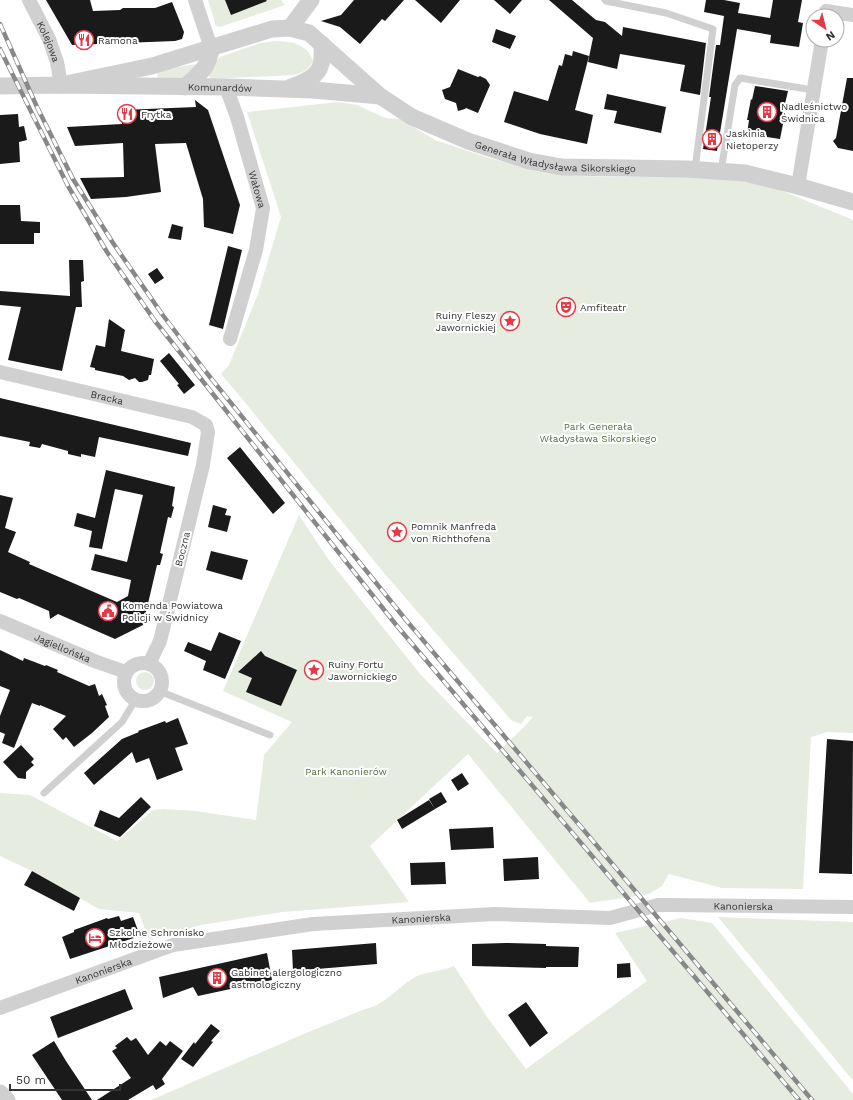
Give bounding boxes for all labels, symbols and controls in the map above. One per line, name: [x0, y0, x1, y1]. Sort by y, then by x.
north arrow: [805, 8, 845, 48]
street label: Kolejowa: [35, 19, 62, 64]
text: N: [823, 28, 838, 43]
restaurant icon: Ramona: [73, 29, 95, 51]
place label: Ramona: [98, 35, 138, 46]
street label: Komunardów: [188, 82, 253, 94]
building icon: Nadleśnictwo Świdnica: [756, 101, 778, 123]
place label: Nadleśnictwo Świdnica: [781, 101, 847, 124]
restaurant icon: Frytka: [116, 103, 138, 125]
place label: Frytka: [141, 109, 172, 120]
building icon: Jaskinia Nietoperzy: [701, 128, 723, 150]
place label: Jaskinia Nietoperzy: [726, 128, 779, 151]
street label: Generała Władysława Sikorskiego: [473, 139, 636, 174]
street label: Wałowa: [247, 169, 268, 210]
theatre icon: Amfiteatr: [555, 296, 577, 318]
place label: Amfiteatr: [580, 302, 626, 313]
place label: Ruiny Fleszy Jawornickiej: [435, 310, 497, 333]
place icon: Ruiny Fleszy Jawornickiej: [499, 310, 521, 332]
street label: Bracka: [90, 388, 125, 407]
park label: Park Generała Władysława Sikorskiego: [540, 421, 656, 444]
place icon: Pomnik Manfreda von Richthofena: [386, 521, 408, 543]
place label: Pomnik Manfreda von Richthofena: [411, 521, 496, 544]
street label: Boczna: [173, 530, 192, 568]
public building icon: Komenda Powiatowa Policji w Świdnicy: [97, 600, 119, 622]
place label: Komenda Powiatowa Policji w Świdnicy: [122, 600, 223, 623]
street label: Jagiellońska: [33, 631, 92, 665]
place icon: Ruiny Fortu Jawornickiego: [303, 659, 325, 681]
place label: Ruiny Fortu Jawornickiego: [328, 659, 397, 682]
park label: Park Kanonierów: [305, 766, 387, 777]
street label: Kanonierska: [713, 901, 773, 912]
street label: Kanonierska: [391, 911, 451, 926]
hotel icon: Szkolne Schronisko Młodzieżowe: [84, 927, 106, 949]
place label: Szkolne Schronisko Młodzieżowe: [109, 927, 204, 950]
street label: Kanonierska: [74, 955, 134, 986]
building icon: Gabinet alergologiczno astmologiczny: [206, 967, 228, 989]
place label: Gabinet alergologiczno astmologiczny: [231, 967, 342, 990]
scale bar: [10, 1066, 120, 1092]
text: 50 m: [16, 1073, 46, 1087]

